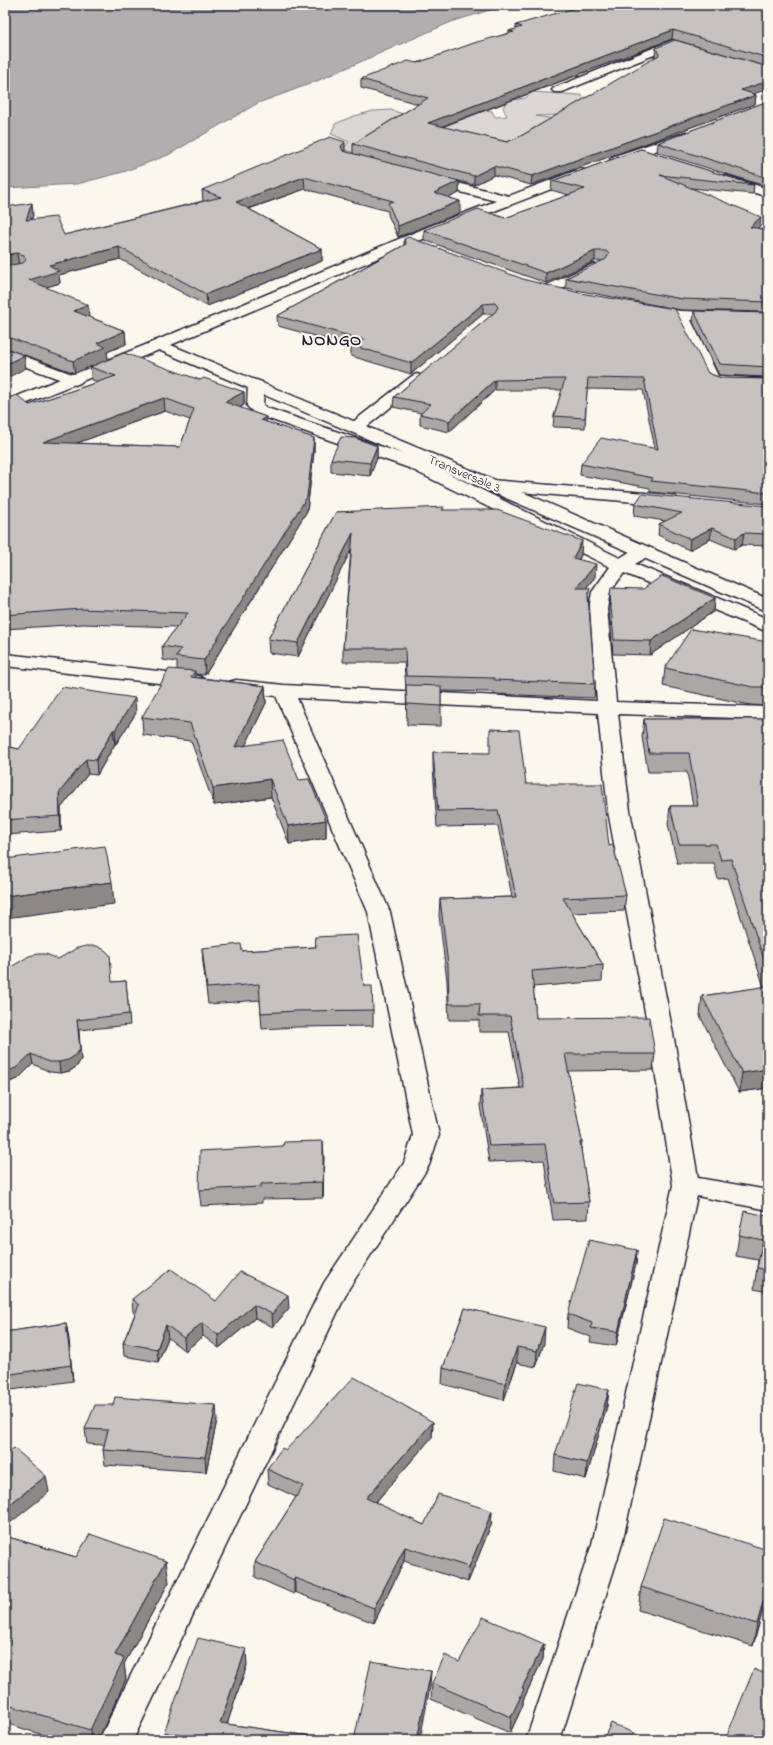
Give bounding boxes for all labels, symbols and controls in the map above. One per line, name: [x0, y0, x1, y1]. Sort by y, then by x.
district label: NONGO: [302, 328, 362, 353]
street label: Transversale 3: [425, 450, 503, 498]

